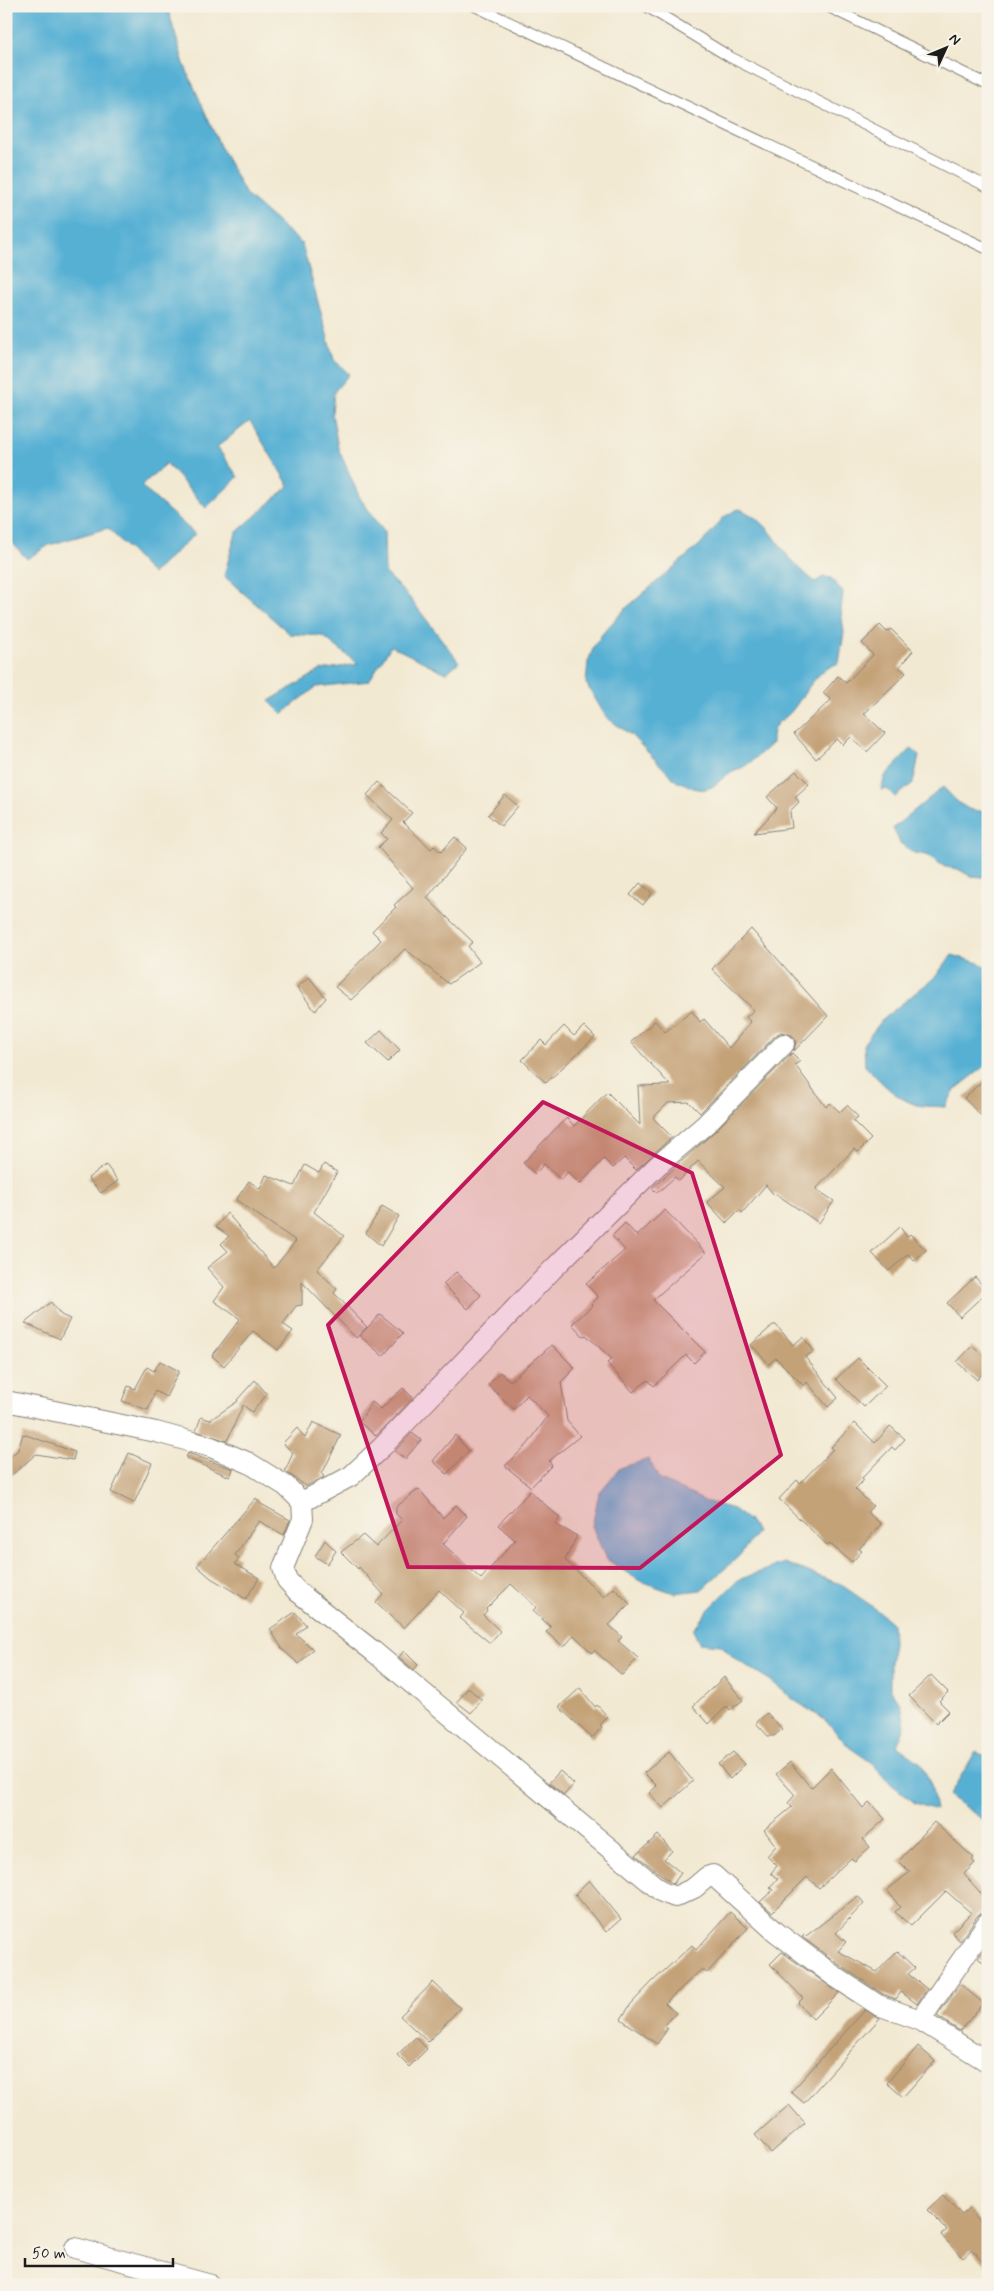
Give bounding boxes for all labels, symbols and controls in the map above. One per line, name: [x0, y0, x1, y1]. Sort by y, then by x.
north arrow: [922, 22, 972, 72]
text: N: [945, 30, 964, 49]
scale bar: [25, 2236, 172, 2268]
text: 50 m: [32, 2244, 66, 2264]

